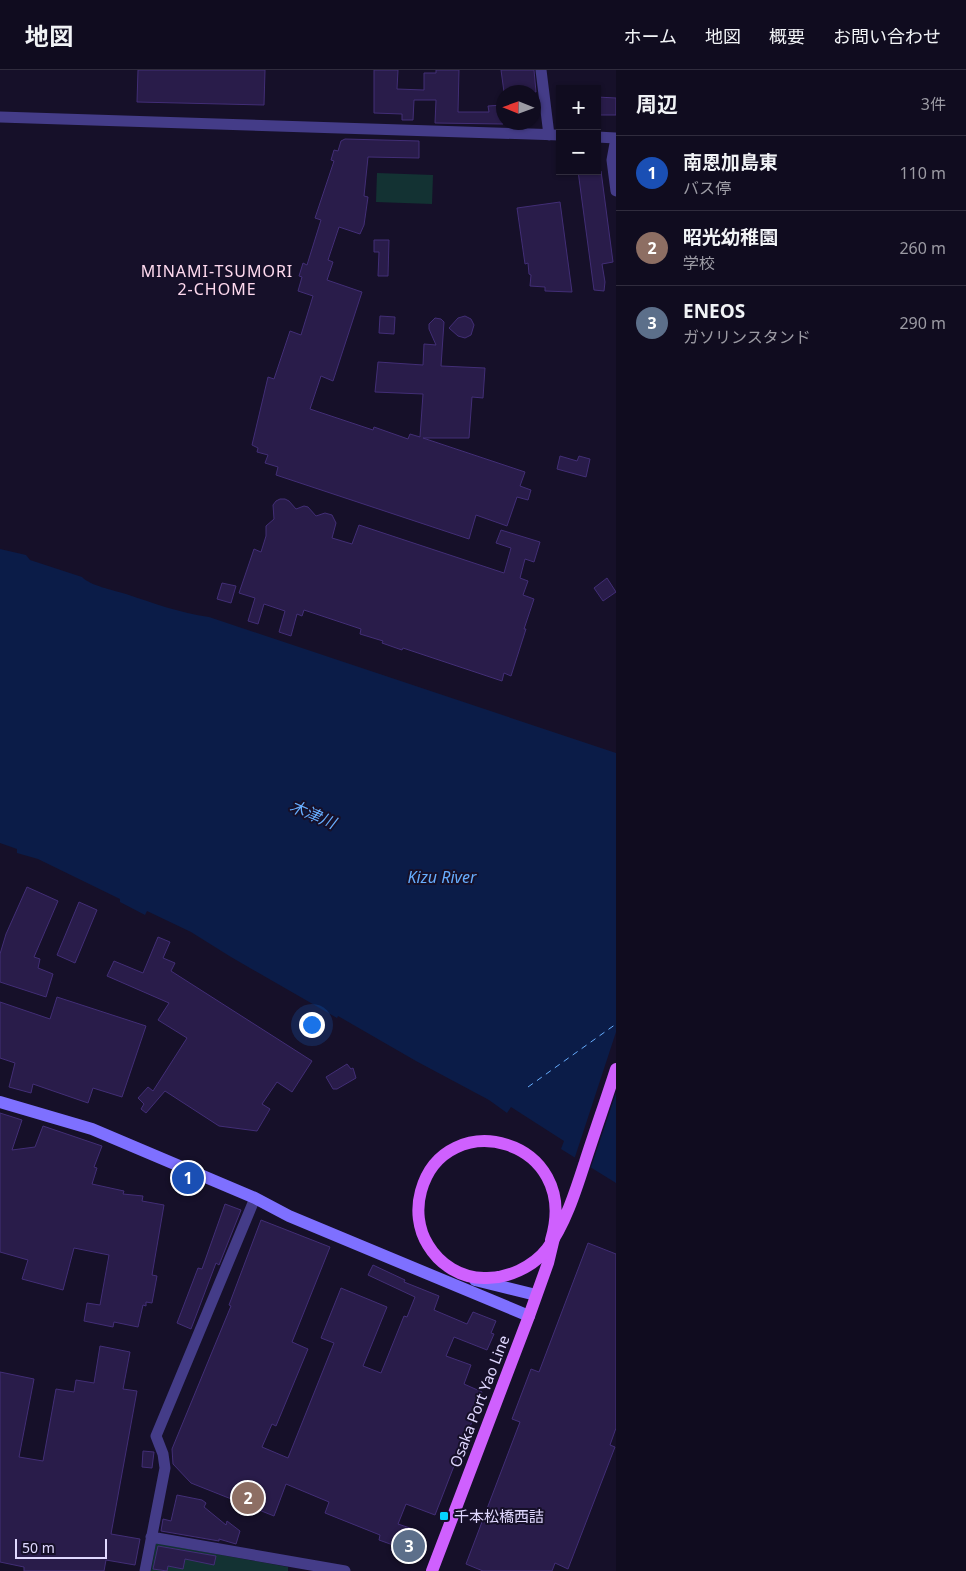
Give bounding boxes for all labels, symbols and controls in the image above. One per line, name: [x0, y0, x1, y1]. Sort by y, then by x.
text: 地図: [25, 19, 73, 52]
text: ホーム: [624, 24, 677, 48]
text: 地図: [705, 24, 741, 48]
text: 概要: [769, 24, 805, 48]
text: お問い合わせ: [833, 24, 941, 48]
north arrow: [496, 85, 541, 130]
map controls: [556, 85, 601, 175]
button: +: [556, 85, 601, 130]
text: 周辺: [636, 90, 678, 118]
text: 3件: [921, 93, 946, 115]
button: −: [556, 130, 601, 175]
text: 南恩加島東: [683, 149, 778, 175]
text: 1: [647, 162, 657, 184]
text: 110 m: [899, 162, 946, 184]
text: バス停: [683, 177, 731, 199]
text: 昭光幼稚園: [683, 224, 778, 250]
text: 2: [647, 237, 657, 259]
text: 260 m: [899, 237, 946, 259]
text: 学校: [683, 252, 715, 274]
district label: MINAMI-TSUMORI 2-CHOME: [141, 260, 293, 300]
text: ENEOS: [683, 298, 745, 324]
text: 3: [647, 312, 657, 334]
text: 290 m: [899, 312, 946, 334]
text: ガソリンスタンド: [683, 326, 811, 348]
water label: 木津川: [287, 794, 341, 834]
water label: Kizu River: [408, 866, 477, 888]
your location: [299, 1012, 325, 1038]
pin: 1: [172, 1159, 204, 1197]
street label: Osaka Port Yao Line: [445, 1332, 513, 1470]
pin: 2: [232, 1479, 264, 1517]
place label: 千本松橋西詰: [454, 1506, 544, 1526]
marker: 千本松橋西詰: [438, 1510, 450, 1522]
pin: 3: [393, 1527, 425, 1565]
scale bar: [15, 1536, 108, 1559]
text: 50 m: [22, 1538, 55, 1557]

